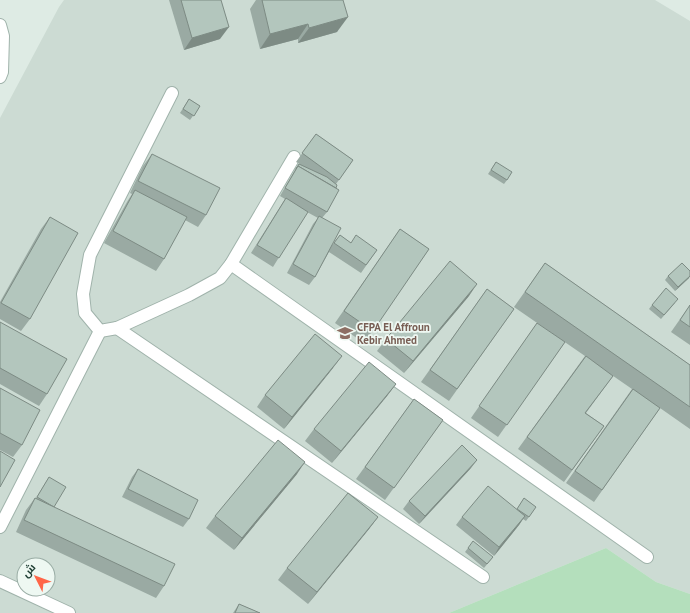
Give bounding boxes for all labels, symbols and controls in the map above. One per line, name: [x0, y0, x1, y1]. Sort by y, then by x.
place label: CFPA El Affroun Kebir Ahmed: [357, 320, 430, 347]
school or university icon: CFPA El Affroun Kebir Ahmed: [336, 324, 354, 342]
north arrow: [16, 557, 56, 597]
text: ش: [19, 560, 38, 580]

